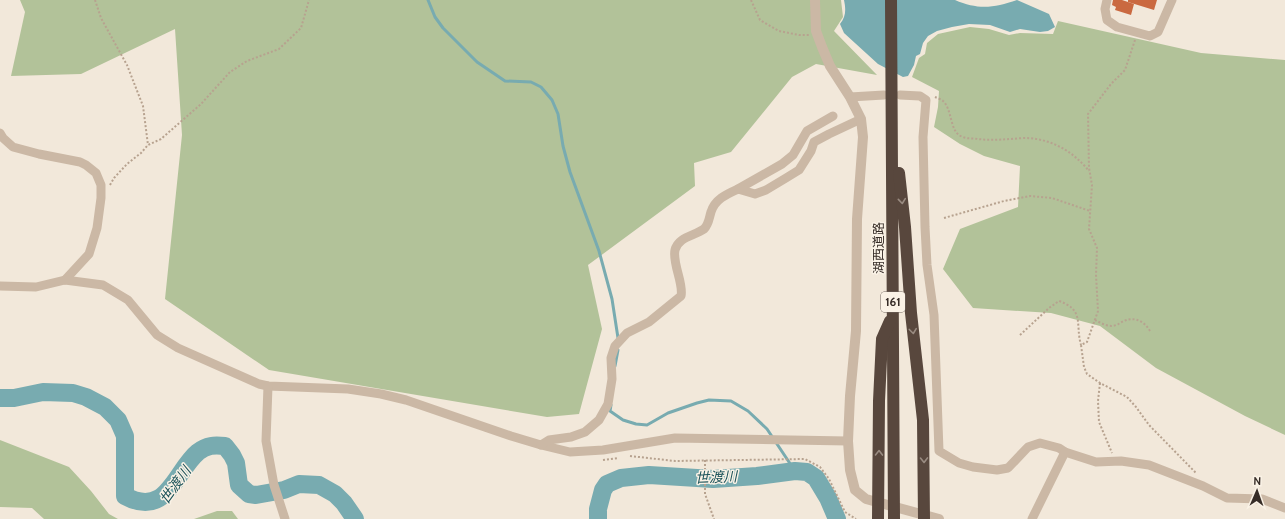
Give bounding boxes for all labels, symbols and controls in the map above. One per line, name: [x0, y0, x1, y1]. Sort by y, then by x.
one-way arrow: [897, 198, 906, 204]
street label: 湖西道路: [870, 222, 886, 274]
road number: 161: [881, 292, 905, 312]
one-way arrow: [908, 328, 917, 334]
one-way arrow: [875, 450, 883, 456]
one-way arrow: [920, 457, 928, 463]
water label: 世渡川: [155, 461, 196, 507]
water label: 世渡川: [695, 467, 739, 487]
north arrow: [1237, 471, 1277, 511]
text: N: [1253, 474, 1261, 488]

